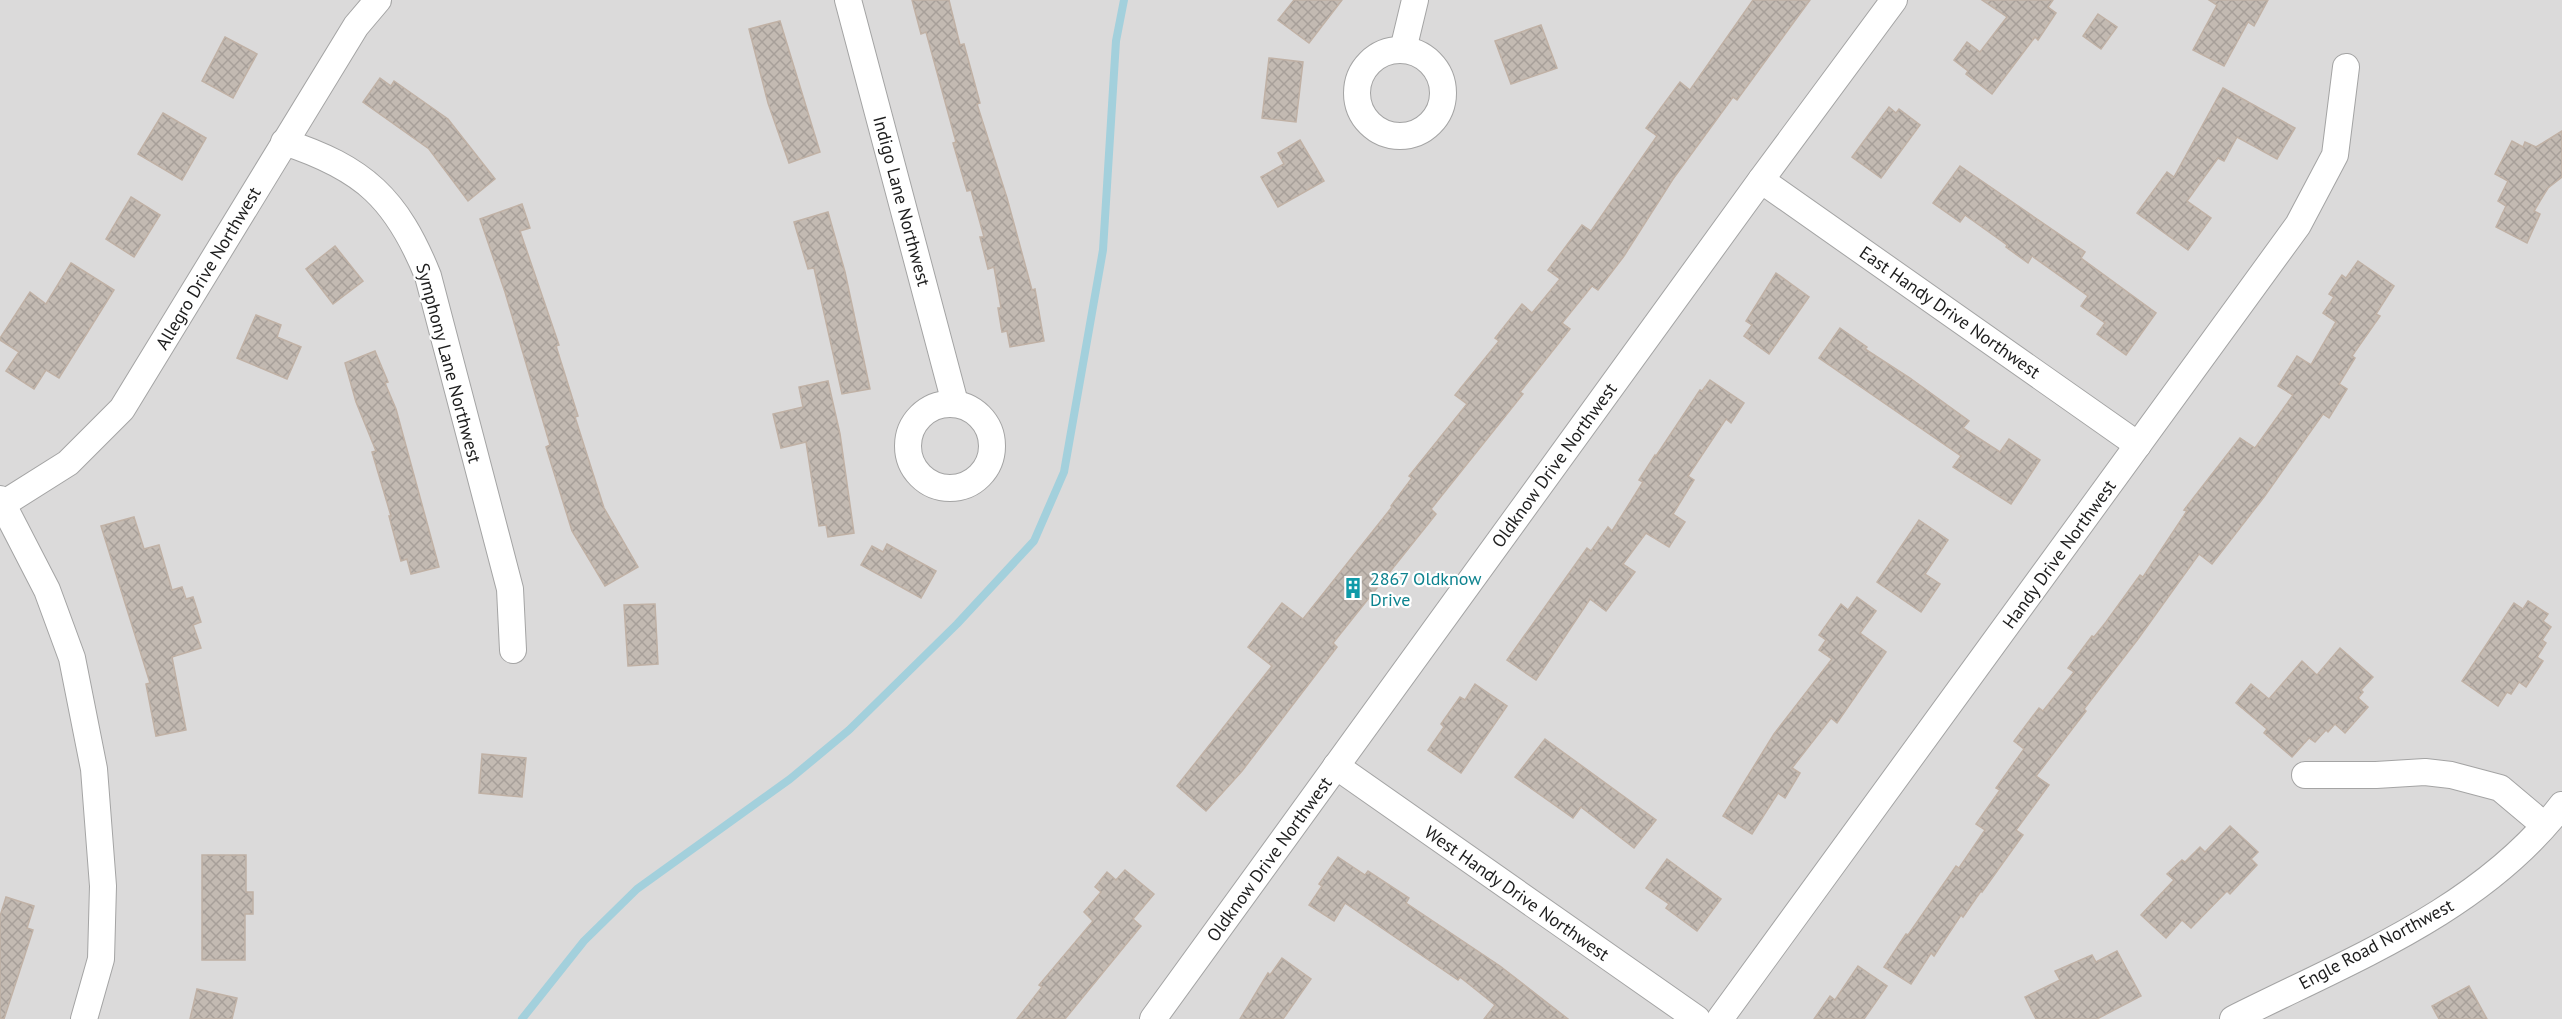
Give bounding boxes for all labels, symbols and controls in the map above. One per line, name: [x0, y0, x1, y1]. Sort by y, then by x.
street label: Indigo Lane Northwest: [868, 113, 936, 289]
street label: Allegro Drive Northwest: [150, 183, 266, 353]
street label: East Handy Drive Northwest: [1855, 241, 2045, 383]
street label: Symphony Lane Northwest: [411, 260, 487, 466]
street label: Oldknow Drive Northwest: [1486, 378, 1622, 552]
street label: Handy Drive Northwest: [1997, 475, 2121, 633]
place label: 2867 Oldknow Drive: [1370, 567, 1482, 611]
building icon: 2867 Oldknow Drive: [1341, 576, 1365, 600]
street label: Oldknow Drive Northwest: [1201, 772, 1337, 946]
street label: West Handy Drive Northwest: [1420, 820, 1614, 966]
street label: Engle Road Northwest: [2295, 894, 2457, 994]

